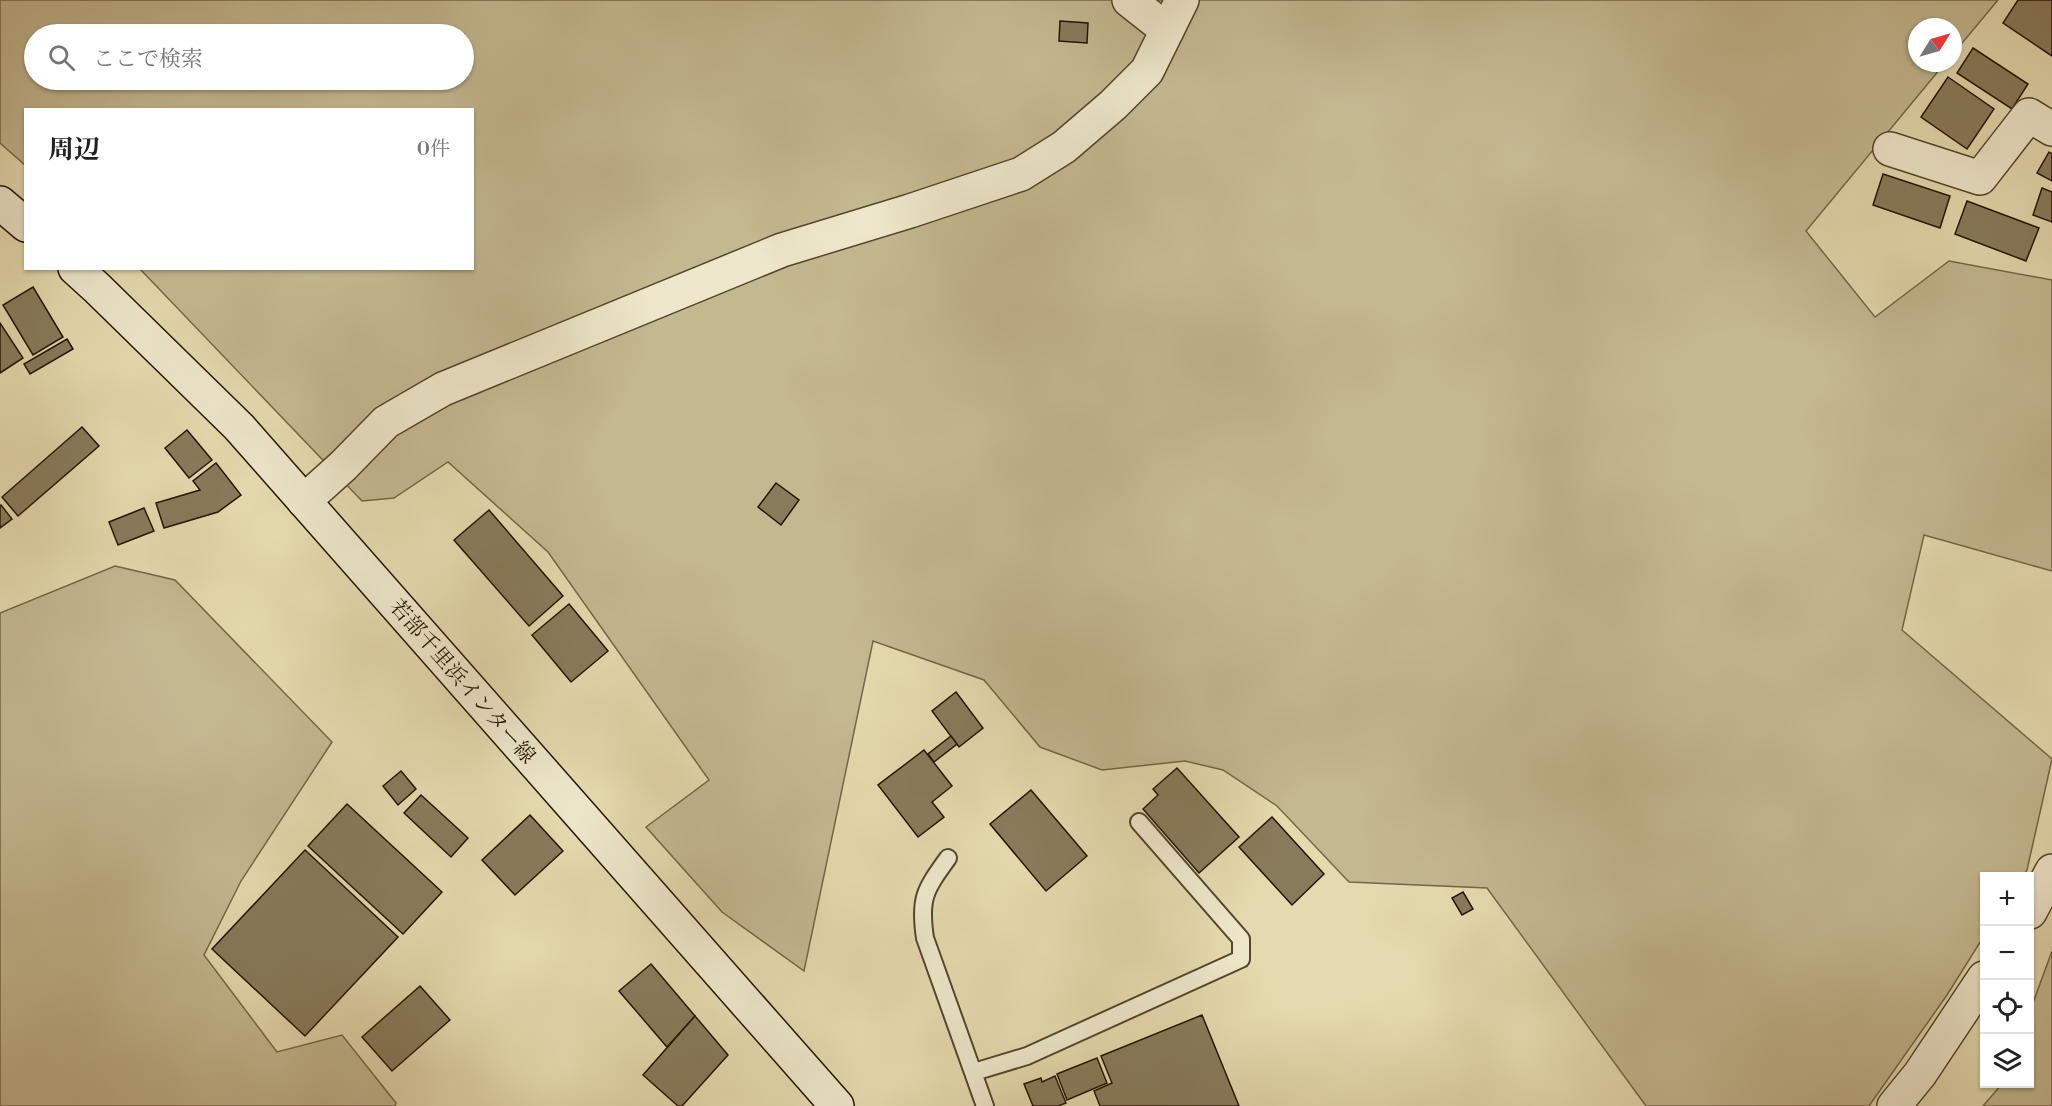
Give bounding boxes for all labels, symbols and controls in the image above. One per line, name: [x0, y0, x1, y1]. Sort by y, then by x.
north arrow: [1908, 18, 1962, 72]
search box: [24, 24, 474, 90]
icon: search: [45, 41, 78, 74]
text: ここで検索: [93, 46, 203, 73]
text: 周辺: [48, 134, 100, 166]
text: 0件: [417, 137, 450, 162]
street label: 若部千里浜インター線: [384, 595, 540, 769]
map controls: [1980, 872, 2034, 1088]
button: +: [1980, 872, 2034, 926]
button: −: [1980, 926, 2034, 980]
button: locate: [1980, 980, 2034, 1034]
button: layers: [1980, 1034, 2034, 1088]

